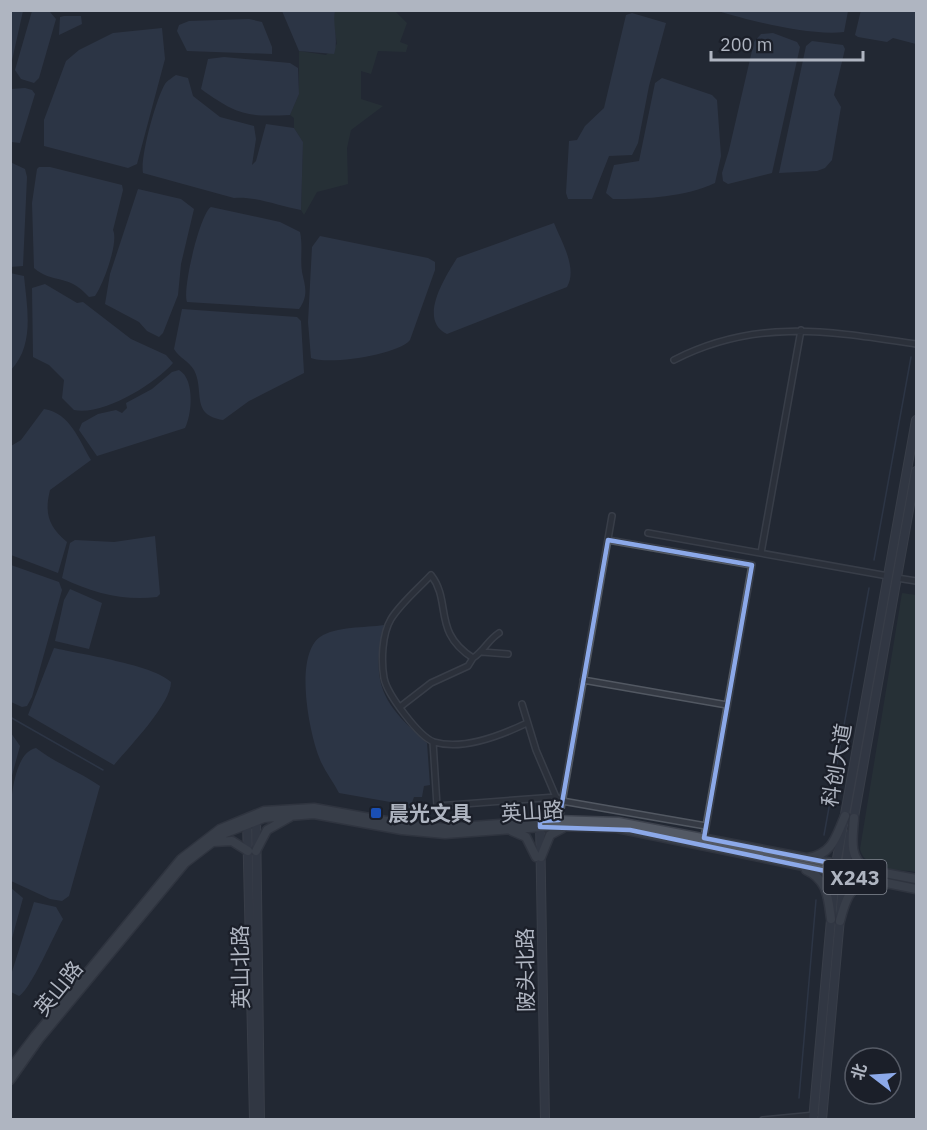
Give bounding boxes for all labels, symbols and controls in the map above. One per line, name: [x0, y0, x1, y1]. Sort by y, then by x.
scale bar: [711, 24, 862, 62]
text: 200 m: [720, 33, 772, 56]
street label: 科创大道: [815, 721, 857, 809]
street label: 英山路: [500, 795, 564, 827]
place label: 晨光文具: [388, 799, 472, 827]
marker: 晨光文具: [369, 806, 383, 820]
road number: X243: [824, 860, 886, 894]
street label: 英山北路: [225, 925, 255, 1009]
street label: 陂头北路: [510, 928, 540, 1012]
street label: 英山路: [27, 955, 89, 1021]
north arrow: [843, 1046, 903, 1106]
text: 北: [847, 1061, 871, 1082]

